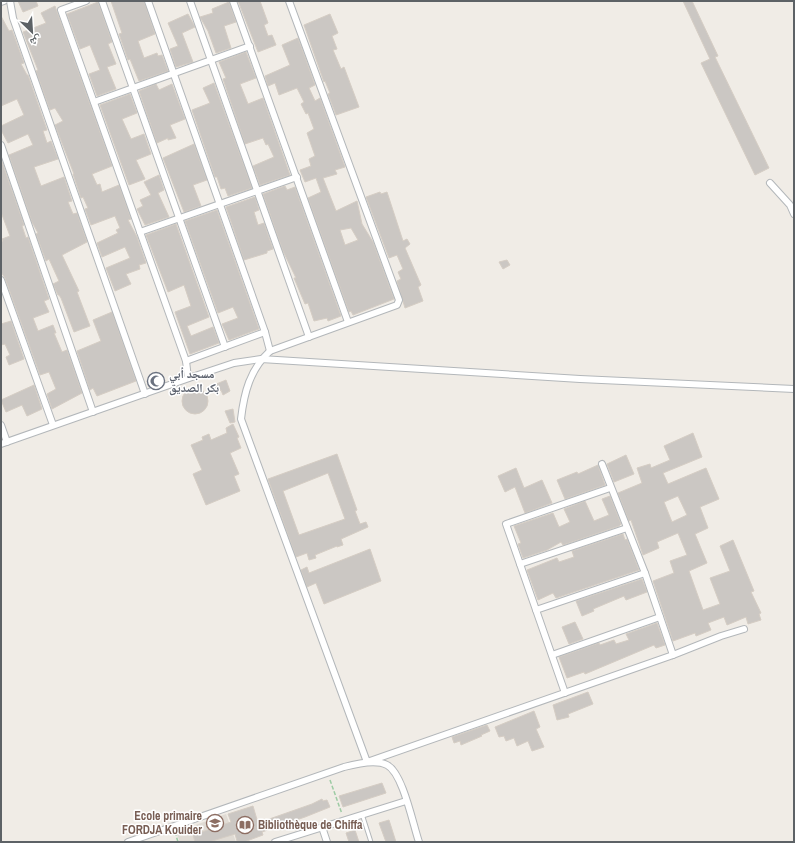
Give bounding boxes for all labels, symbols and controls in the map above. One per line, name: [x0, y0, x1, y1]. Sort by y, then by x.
north arrow: [12, 12, 52, 52]
text: ش: [27, 31, 44, 50]
place label: مسجد أبي بكر الصديق: [169, 366, 219, 396]
mosque icon: مسجد أبي بكر الصديق: [146, 371, 166, 391]
place label: Ecole primaire FORDJA Kouider: [122, 808, 203, 838]
school or university icon: Ecole primaire FORDJA Kouider: [205, 813, 225, 833]
library icon: Bibliothèque de Chiffa: [235, 815, 255, 835]
place label: Bibliothèque de Chiffa: [258, 817, 363, 833]

